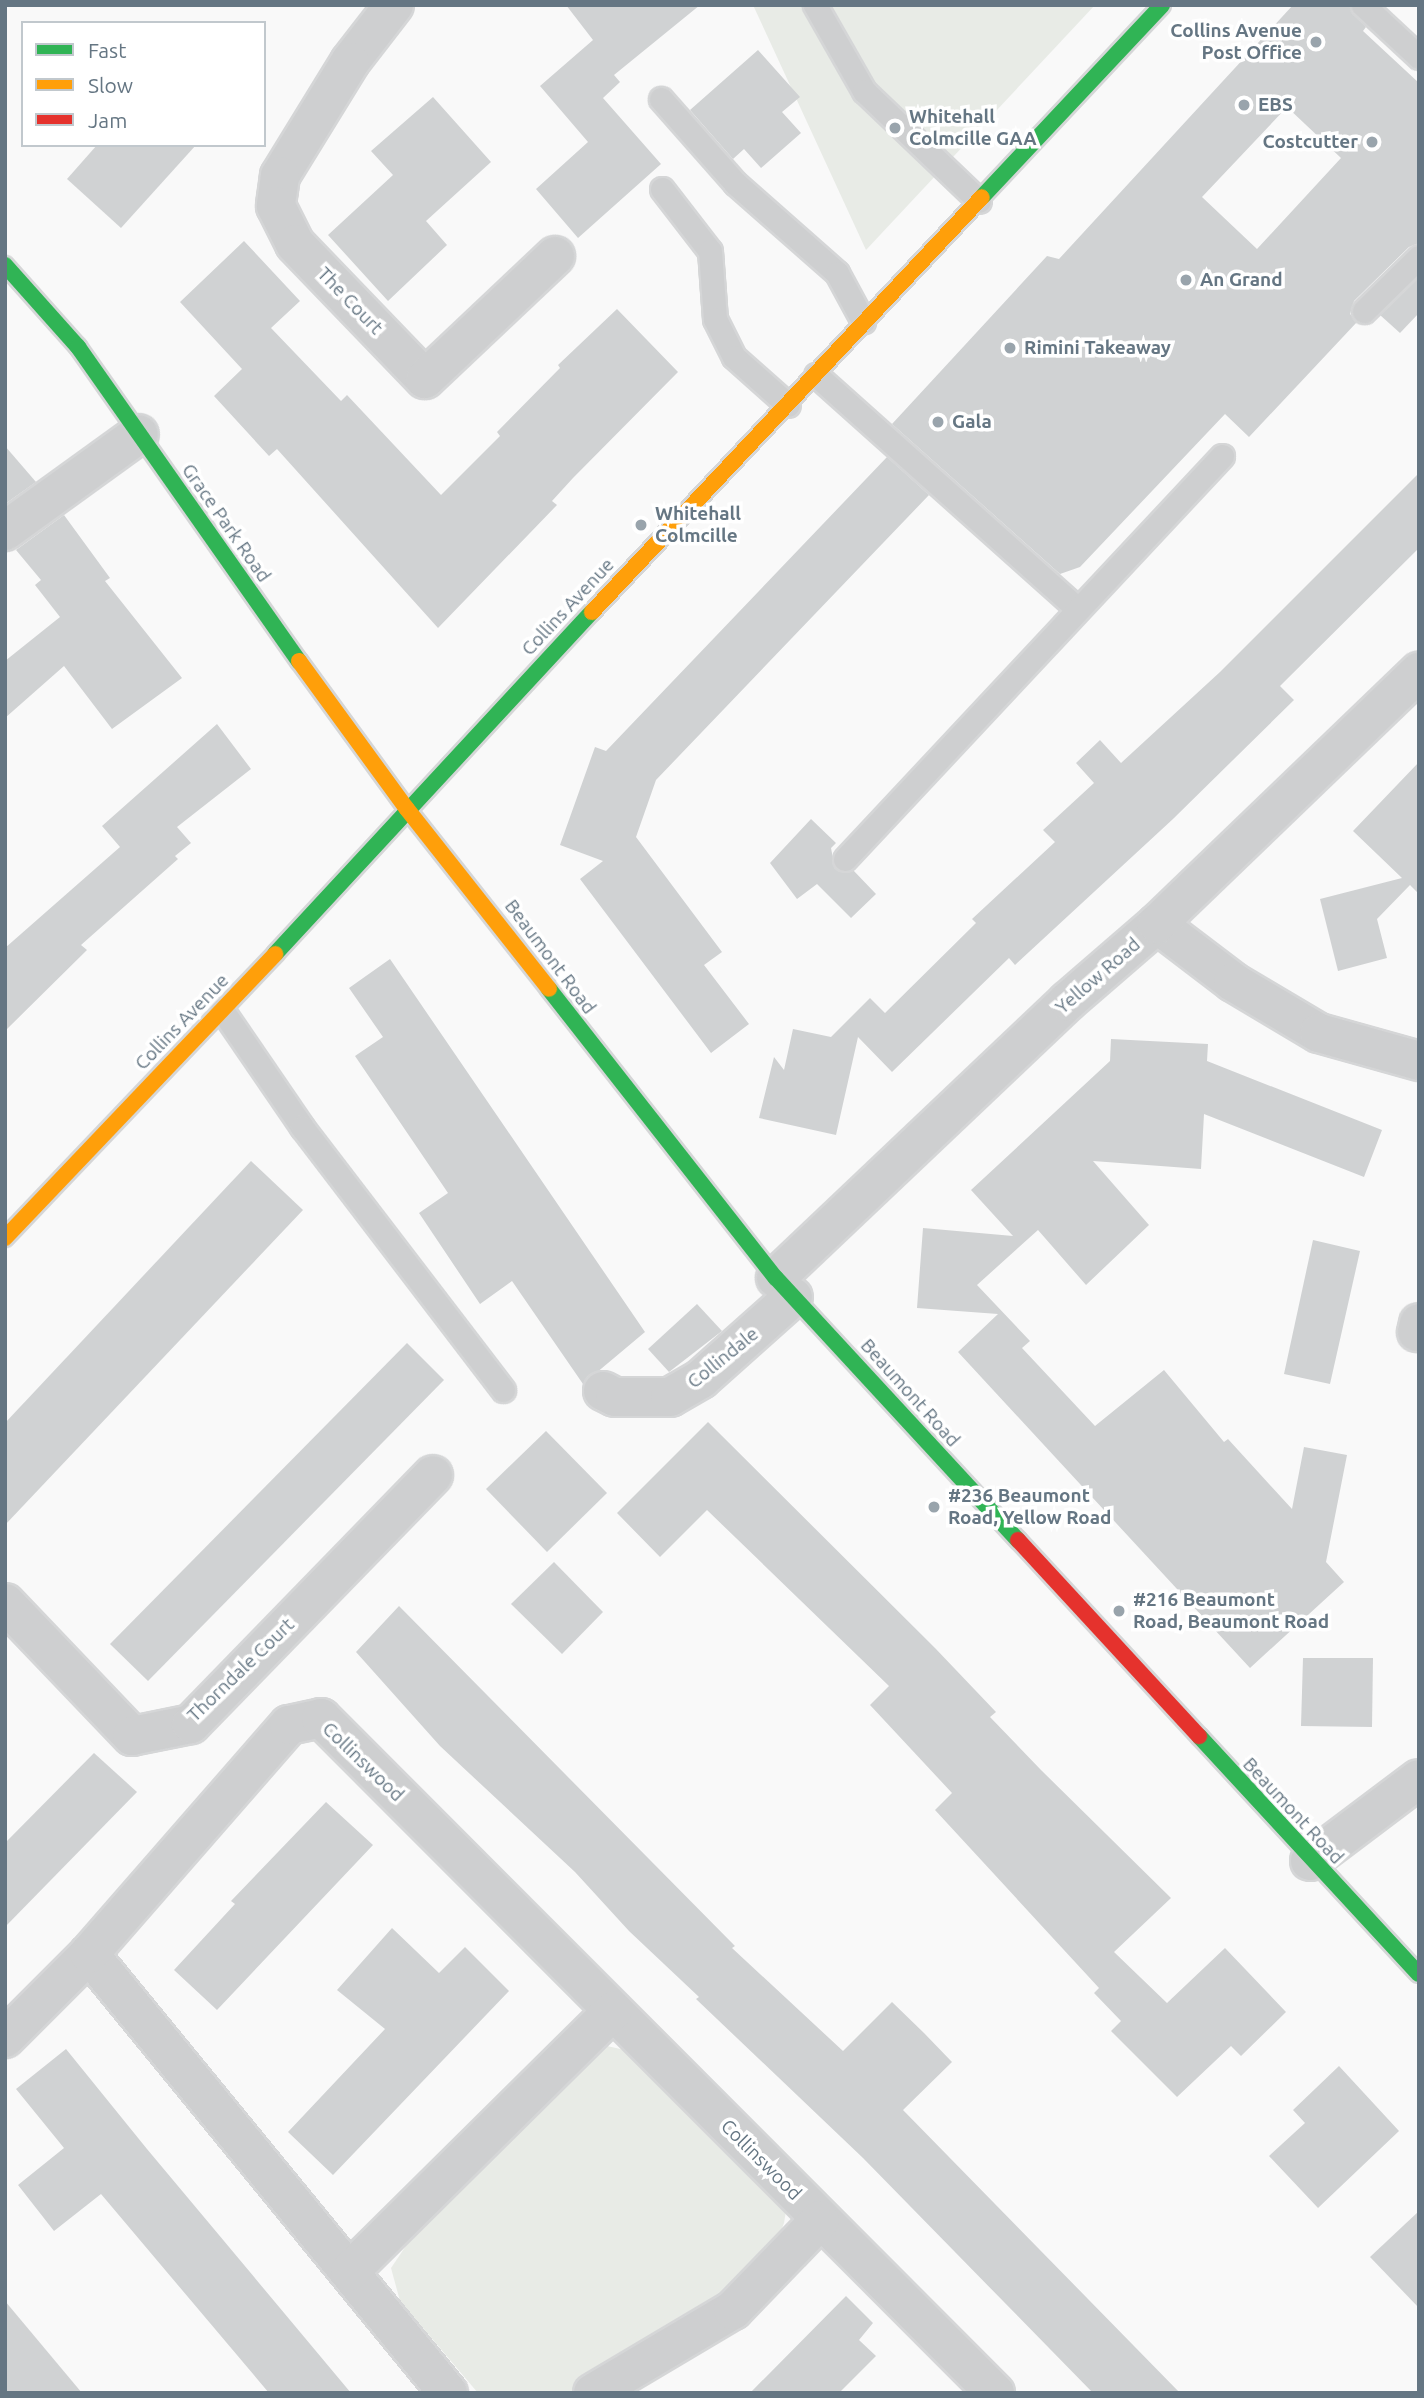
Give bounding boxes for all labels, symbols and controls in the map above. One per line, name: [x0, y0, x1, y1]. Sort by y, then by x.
place label: Collins Avenue Post Office: [1170, 20, 1302, 64]
legend: [21, 21, 266, 147]
marker: Collins Avenue Post Office: [1308, 34, 1324, 50]
text: Fast: [88, 38, 126, 62]
text: Slow: [88, 73, 133, 97]
place label: EBS: [1258, 94, 1293, 116]
marker: EBS: [1236, 97, 1252, 113]
place label: Whitehall Colmcille GAA: [909, 106, 1037, 150]
text: Jam: [88, 108, 127, 132]
marker: Whitehall Colmcille GAA: [887, 120, 903, 136]
place label: Costcutter: [1262, 131, 1358, 153]
marker: Costcutter: [1364, 134, 1380, 150]
street label: The Court: [312, 263, 388, 339]
place label: An Grand: [1200, 269, 1283, 291]
marker: An Grand: [1178, 272, 1194, 288]
place label: Rimini Takeaway: [1024, 337, 1171, 359]
marker: Rimini Takeaway: [1002, 340, 1018, 356]
place label: Gala: [952, 411, 992, 433]
marker: Gala: [930, 414, 946, 430]
street label: Grace Park Road: [177, 460, 275, 586]
place label: Whitehall Colmcille: [655, 503, 741, 547]
marker: Whitehall Colmcille: [633, 517, 649, 533]
street label: Collins Avenue: [517, 554, 619, 660]
street label: Beaumont Road: [500, 895, 600, 1019]
street label: Yellow Road: [1051, 933, 1145, 1019]
street label: Collins Avenue: [130, 969, 234, 1075]
street label: Collindale: [683, 1323, 763, 1393]
street label: Beaumont Road: [856, 1334, 964, 1452]
place label: #236 Beaumont Road, Yellow Road: [948, 1485, 1111, 1529]
marker: #236 Beaumont Road, Yellow Road: [926, 1499, 942, 1515]
place label: #216 Beaumont Road, Beaumont Road: [1133, 1589, 1329, 1633]
marker: #216 Beaumont Road, Beaumont Road: [1111, 1603, 1127, 1619]
street label: Thorndale Court: [183, 1613, 299, 1727]
street label: Collinswood: [318, 1718, 408, 1806]
street label: Beaumont Road: [1238, 1753, 1348, 1869]
street label: Collinswood: [716, 2115, 806, 2205]

